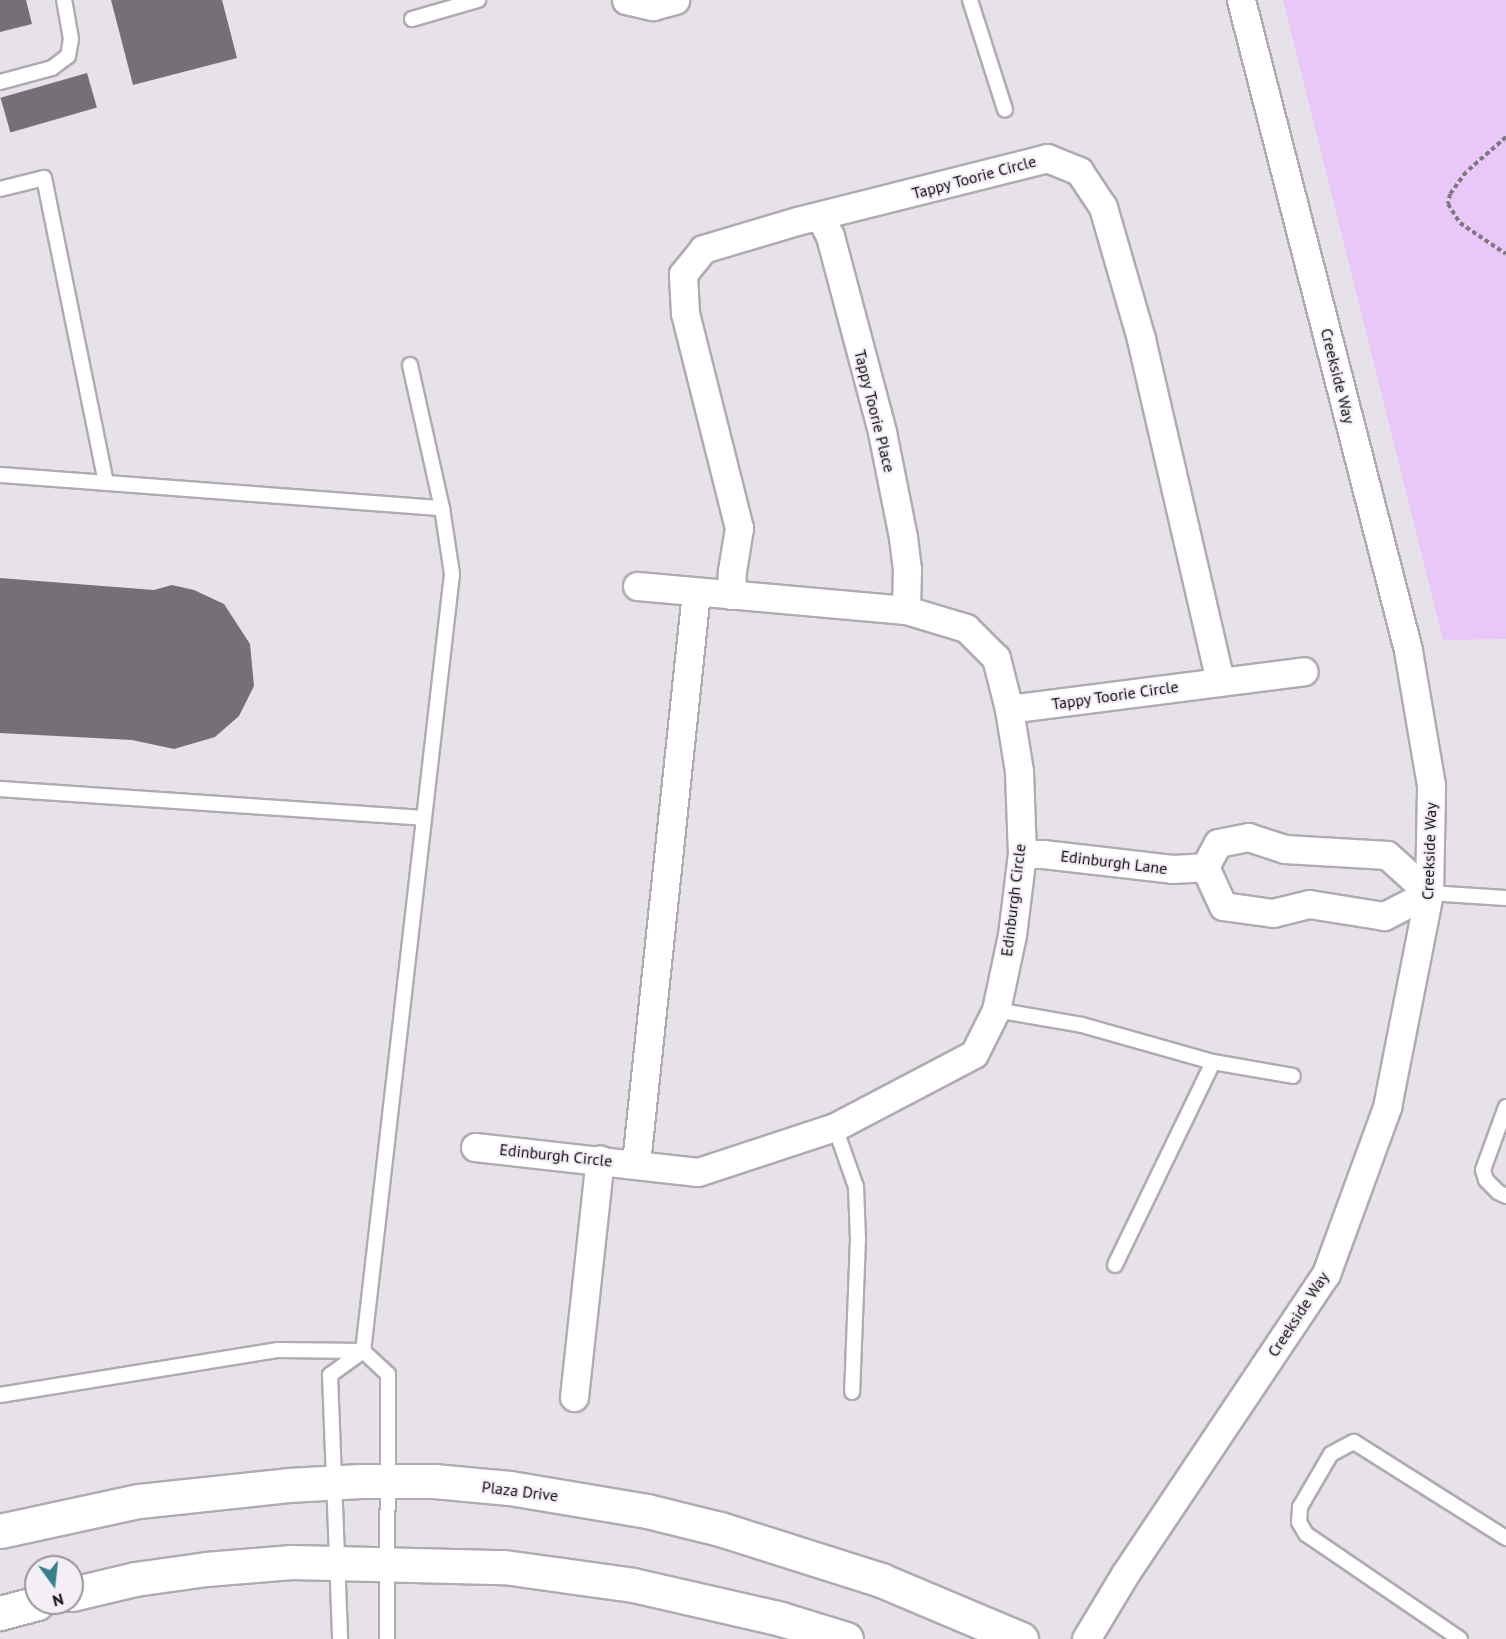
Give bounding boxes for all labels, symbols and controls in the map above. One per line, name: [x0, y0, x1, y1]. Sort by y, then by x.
street label: Tappy Toorie Circle: [909, 151, 1039, 203]
street label: Creekside Way: [1317, 326, 1359, 426]
street label: Tappy Toorie Place: [850, 347, 900, 475]
street label: Tappy Toorie Circle: [1050, 677, 1180, 713]
street label: Creekside Way: [1418, 802, 1440, 900]
street label: Edinburgh Circle: [997, 843, 1029, 957]
street label: Edinburgh Lane: [1060, 846, 1168, 878]
street label: Edinburgh Circle: [499, 1140, 613, 1170]
street label: Creekside Way: [1263, 1268, 1333, 1360]
street label: Plaza Drive: [481, 1477, 559, 1505]
north arrow: [24, 1555, 84, 1615]
text: N: [50, 1589, 66, 1611]

